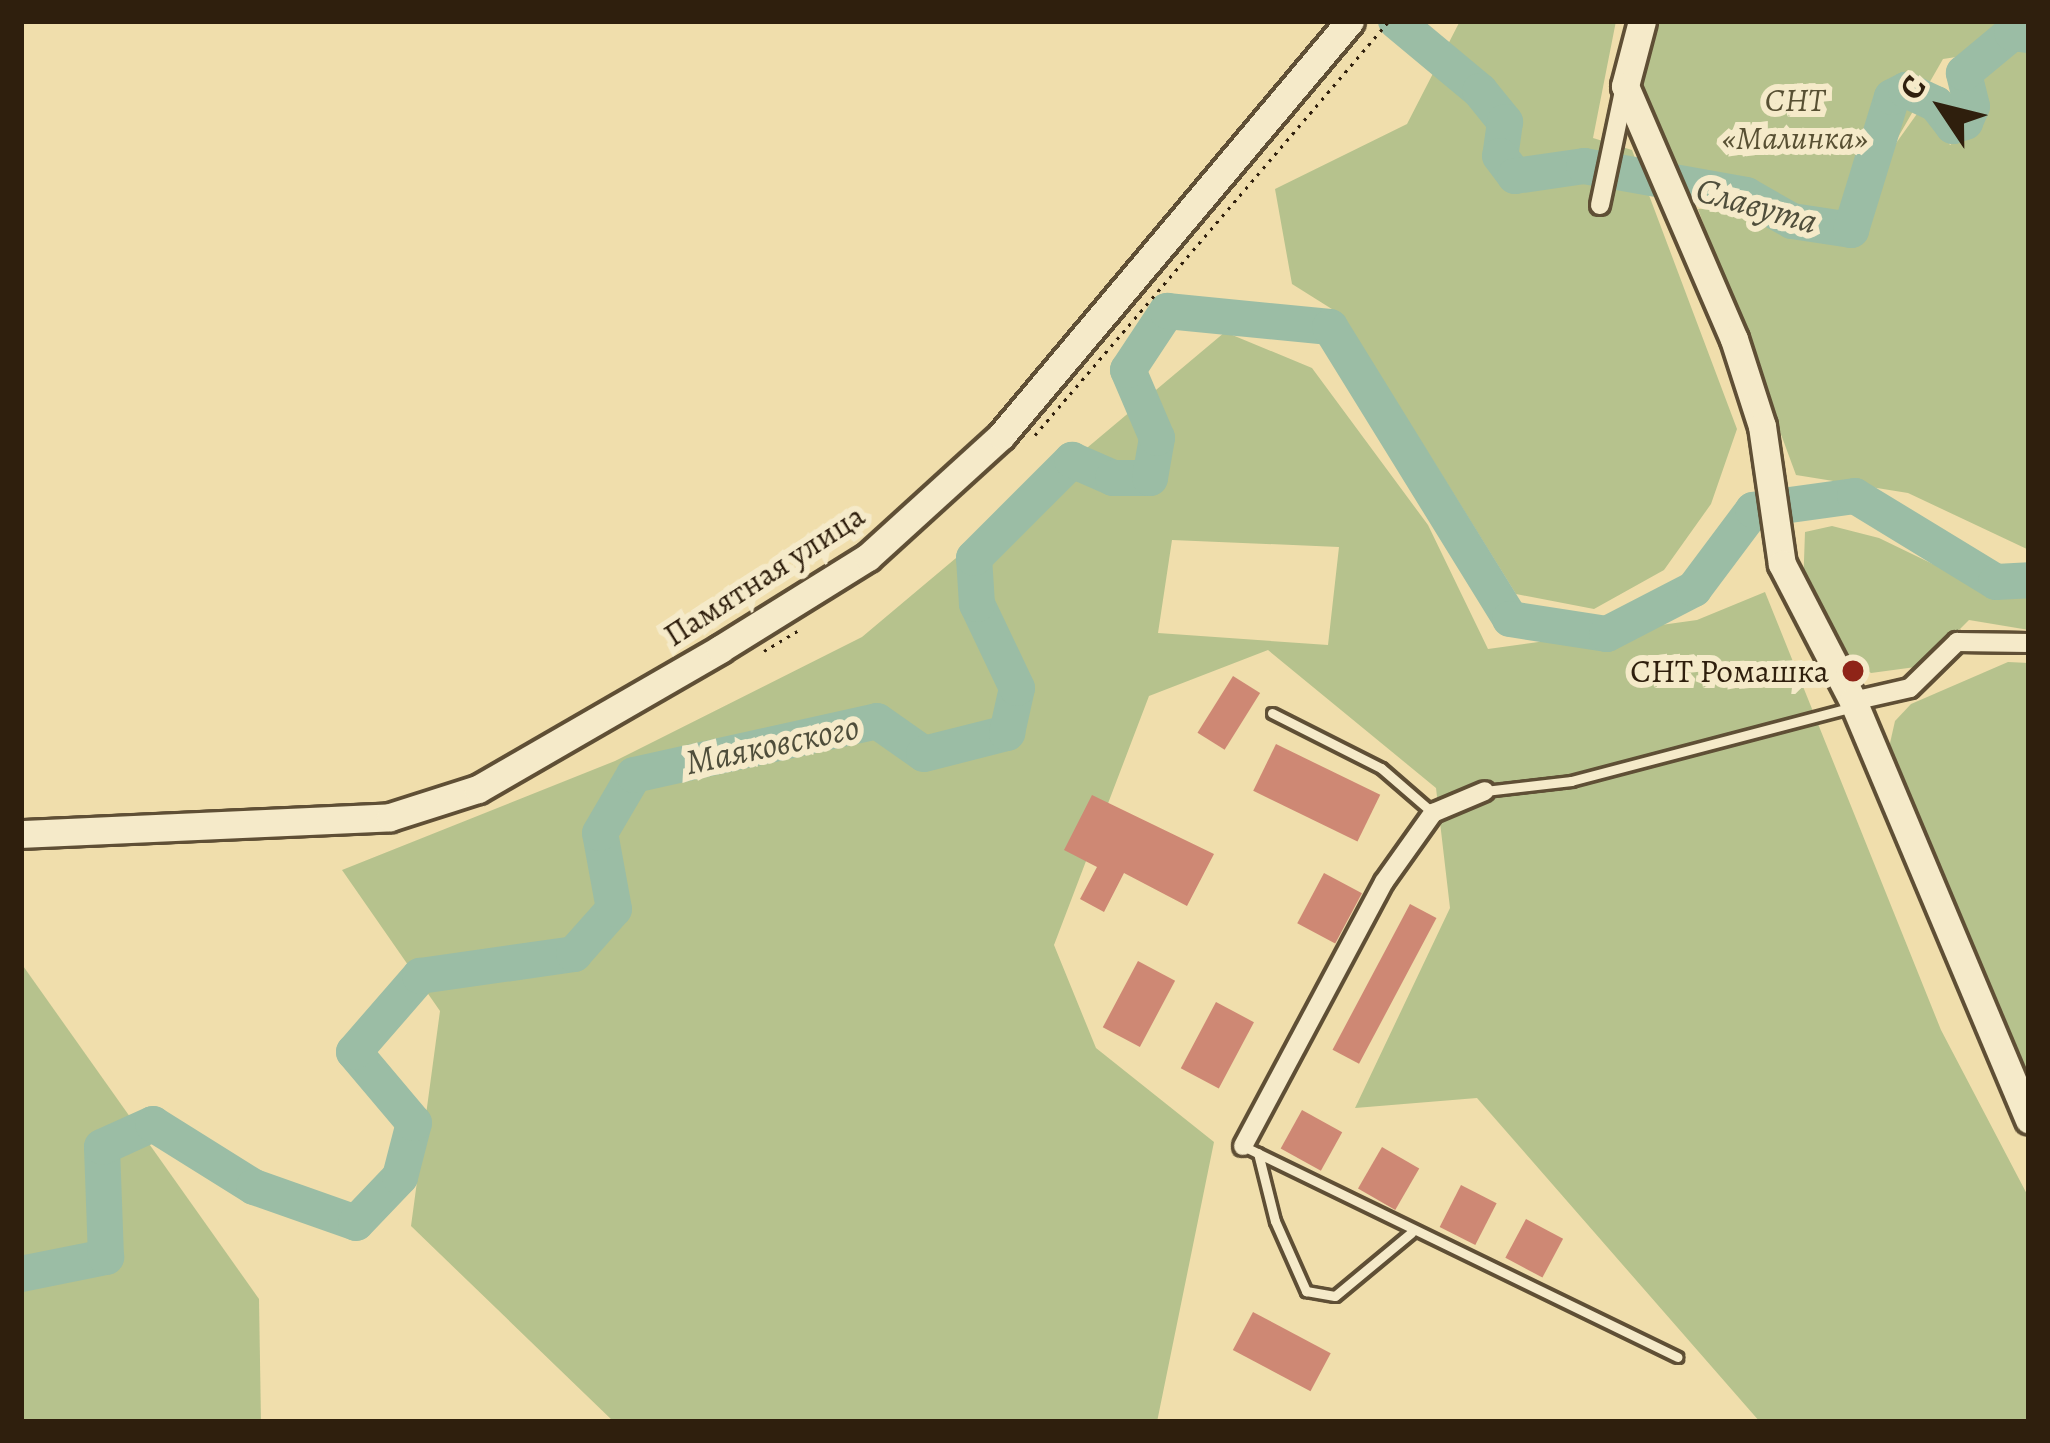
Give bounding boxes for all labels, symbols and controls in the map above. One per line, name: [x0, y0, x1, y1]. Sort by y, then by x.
north arrow: [1882, 48, 2002, 168]
text: С: [1888, 66, 1936, 108]
park label: СНТ «Малинка»: [1722, 80, 1868, 158]
water label: Славута: [1691, 167, 1823, 243]
street label: Памятная улица: [656, 495, 872, 655]
place label: СНТ Ромашка: [1630, 651, 1829, 691]
marker: СНТ Ромашка: [1840, 658, 1866, 684]
water label: Маяковского: [681, 705, 863, 783]

